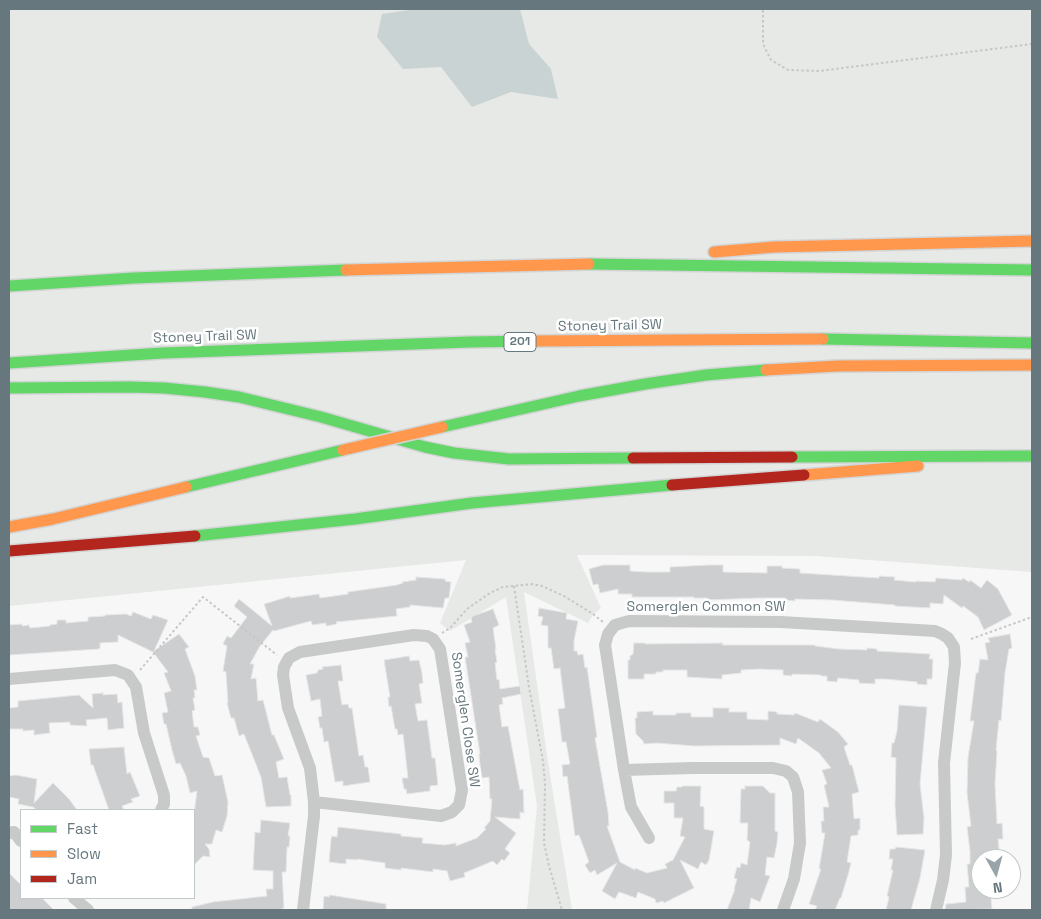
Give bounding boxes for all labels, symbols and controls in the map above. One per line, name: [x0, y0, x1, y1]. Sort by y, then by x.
street label: Stoney Trail SW: [558, 317, 662, 335]
street label: Stoney Trail SW: [153, 327, 257, 347]
road number: 201: [504, 332, 536, 352]
street label: Somerglen Common SW: [627, 599, 785, 615]
street label: Somerglen Close SW: [447, 651, 483, 789]
legend: [20, 809, 195, 899]
text: Fast: [67, 819, 98, 838]
text: Slow: [67, 844, 101, 863]
north arrow: [971, 849, 1021, 899]
text: Jam: [67, 869, 97, 888]
text: N: [992, 878, 1003, 897]

